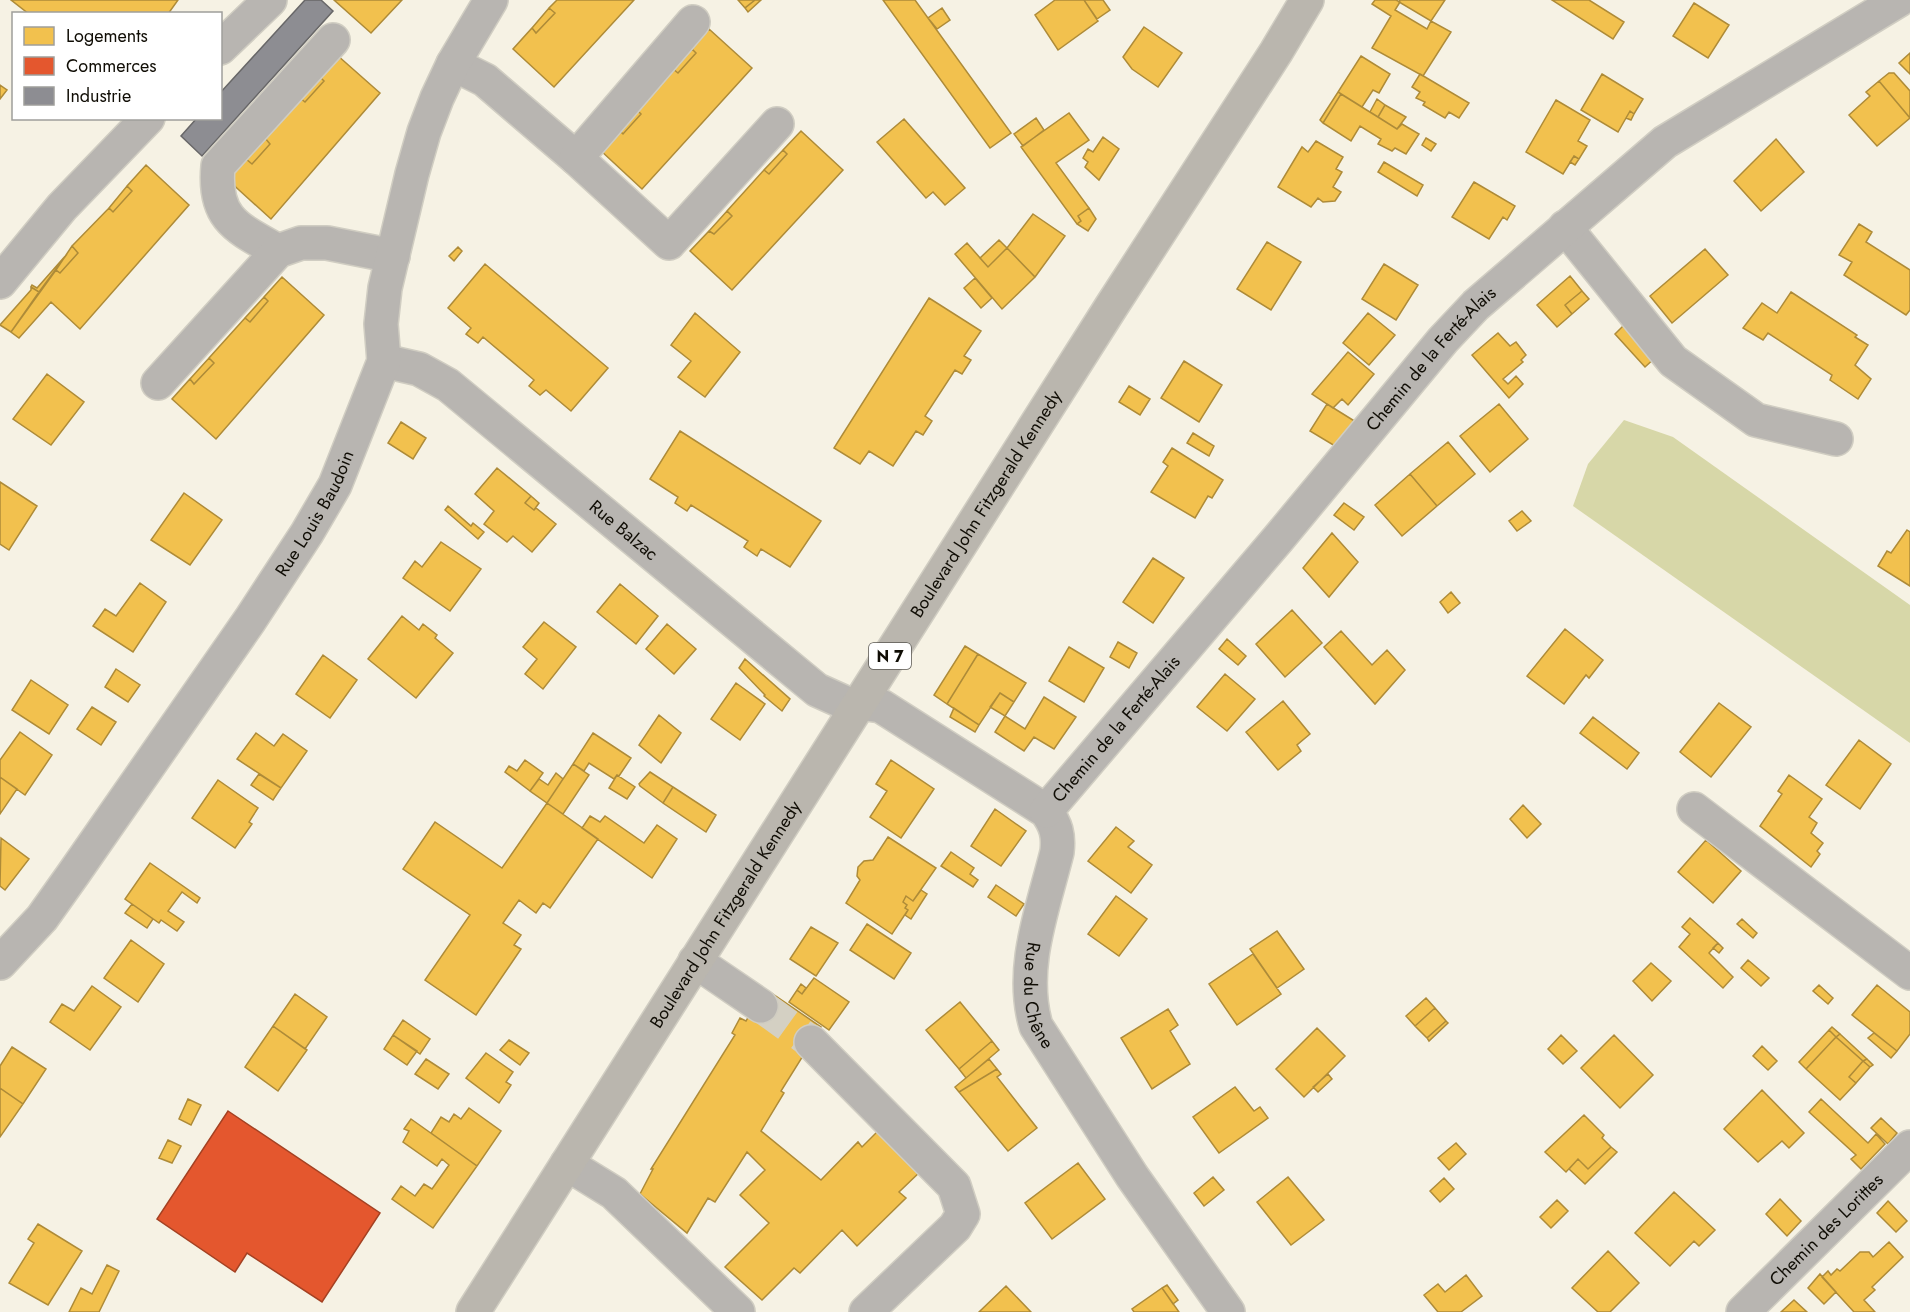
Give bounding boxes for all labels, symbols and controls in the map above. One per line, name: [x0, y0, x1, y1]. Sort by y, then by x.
legend: [12, 12, 222, 120]
text: Logements: [66, 23, 148, 49]
text: Commerces: [66, 53, 157, 79]
text: Industrie: [66, 83, 131, 109]
street label: Chemin de la Ferté-Alais: [1360, 280, 1502, 437]
street label: Boulevard John Fitzgerald Kennedy: [904, 385, 1068, 623]
street label: Rue Louis Baudoin: [269, 447, 360, 582]
street label: Rue Balzac: [584, 494, 664, 567]
road number: N 7: [869, 643, 911, 669]
street label: Chemin de la Ferté-Alais: [1046, 650, 1186, 808]
street label: Boulevard John Fitzgerald Kennedy: [643, 795, 807, 1033]
street label: Rue du Chêne: [1017, 940, 1060, 1054]
street label: Chemin des Lorittes: [1763, 1167, 1889, 1292]

